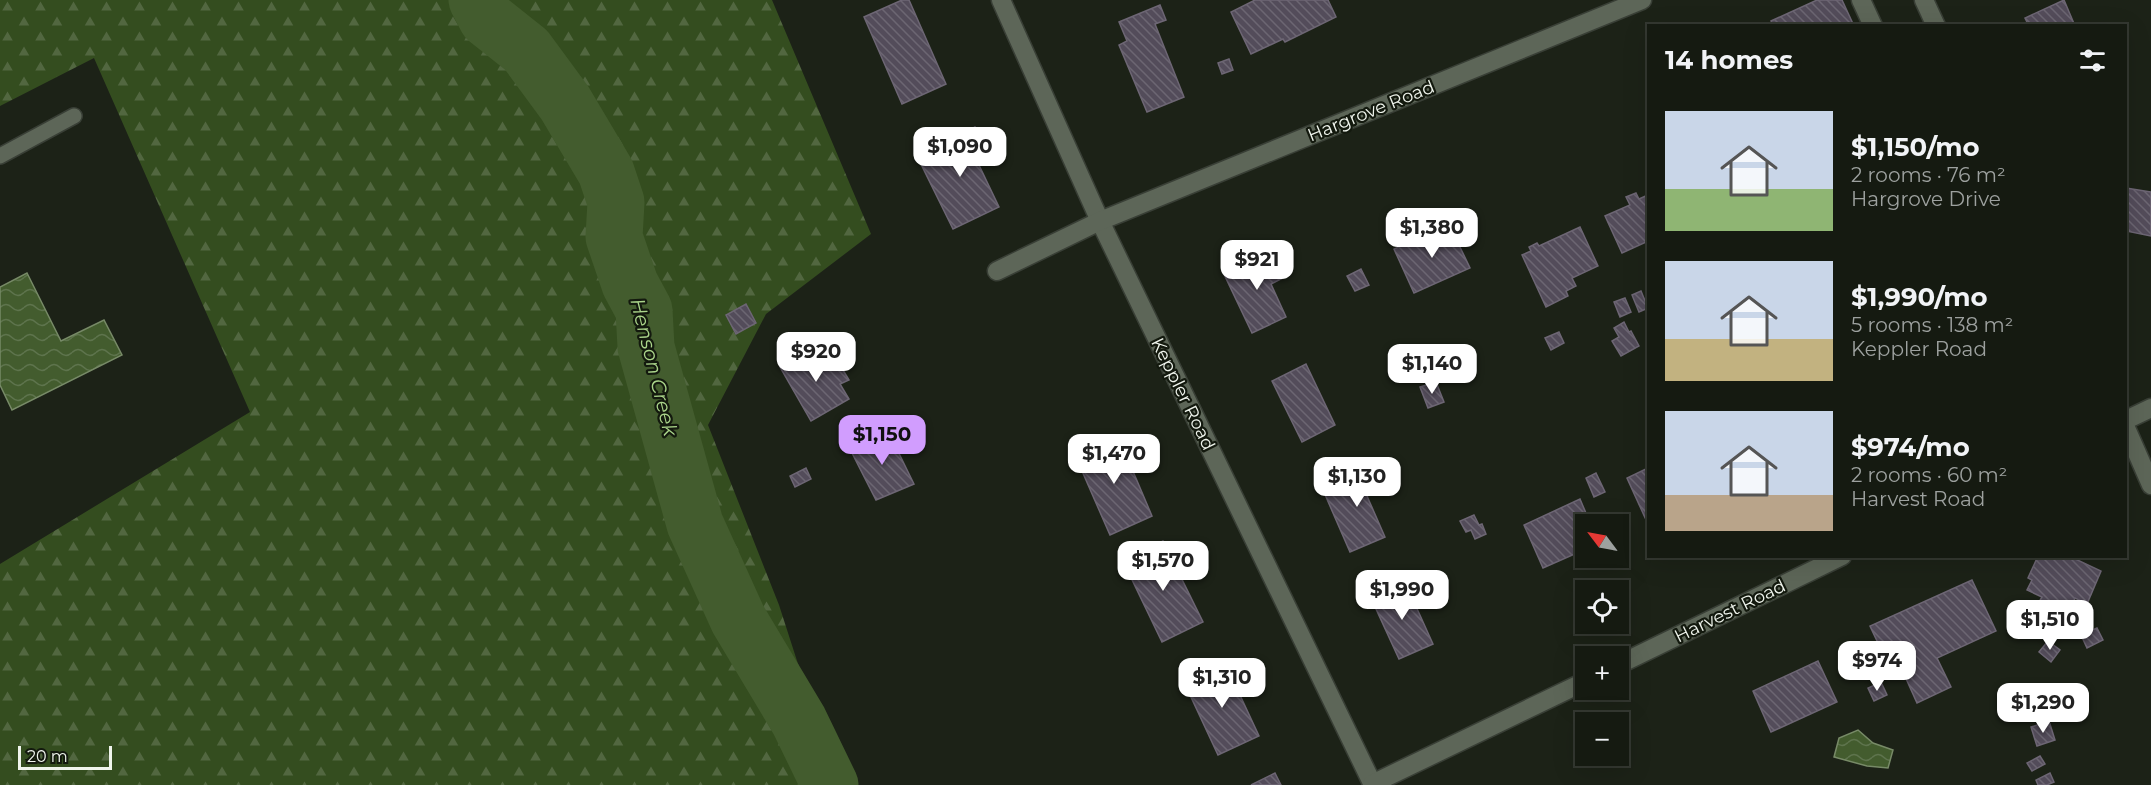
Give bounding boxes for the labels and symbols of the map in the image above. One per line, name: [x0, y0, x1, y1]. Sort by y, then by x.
street label: Hargrove Road: [1304, 76, 1438, 146]
pin: $1,090: [911, 127, 1009, 178]
pin: $1,380: [1383, 208, 1481, 259]
pin: $921: [1221, 240, 1293, 291]
water label: Henson Creek: [625, 296, 683, 439]
pin: $920: [780, 332, 852, 383]
street label: Keppler Road: [1146, 334, 1220, 454]
pin: $1,140: [1383, 344, 1481, 395]
pin: $1,150: [833, 415, 931, 466]
pin: $1,470: [1065, 434, 1163, 485]
pin: $1,130: [1308, 457, 1406, 508]
north arrow: [1575, 514, 1629, 568]
pin: $1,570: [1114, 541, 1212, 592]
pin: $1,990: [1353, 570, 1451, 621]
street label: Harvest Road: [1671, 575, 1789, 647]
pin: $1,510: [2001, 600, 2099, 651]
pin: $974: [1841, 641, 1913, 692]
pin: $1,310: [1173, 658, 1271, 709]
pin: $1,290: [1994, 683, 2092, 734]
scale bar: [18, 743, 112, 770]

